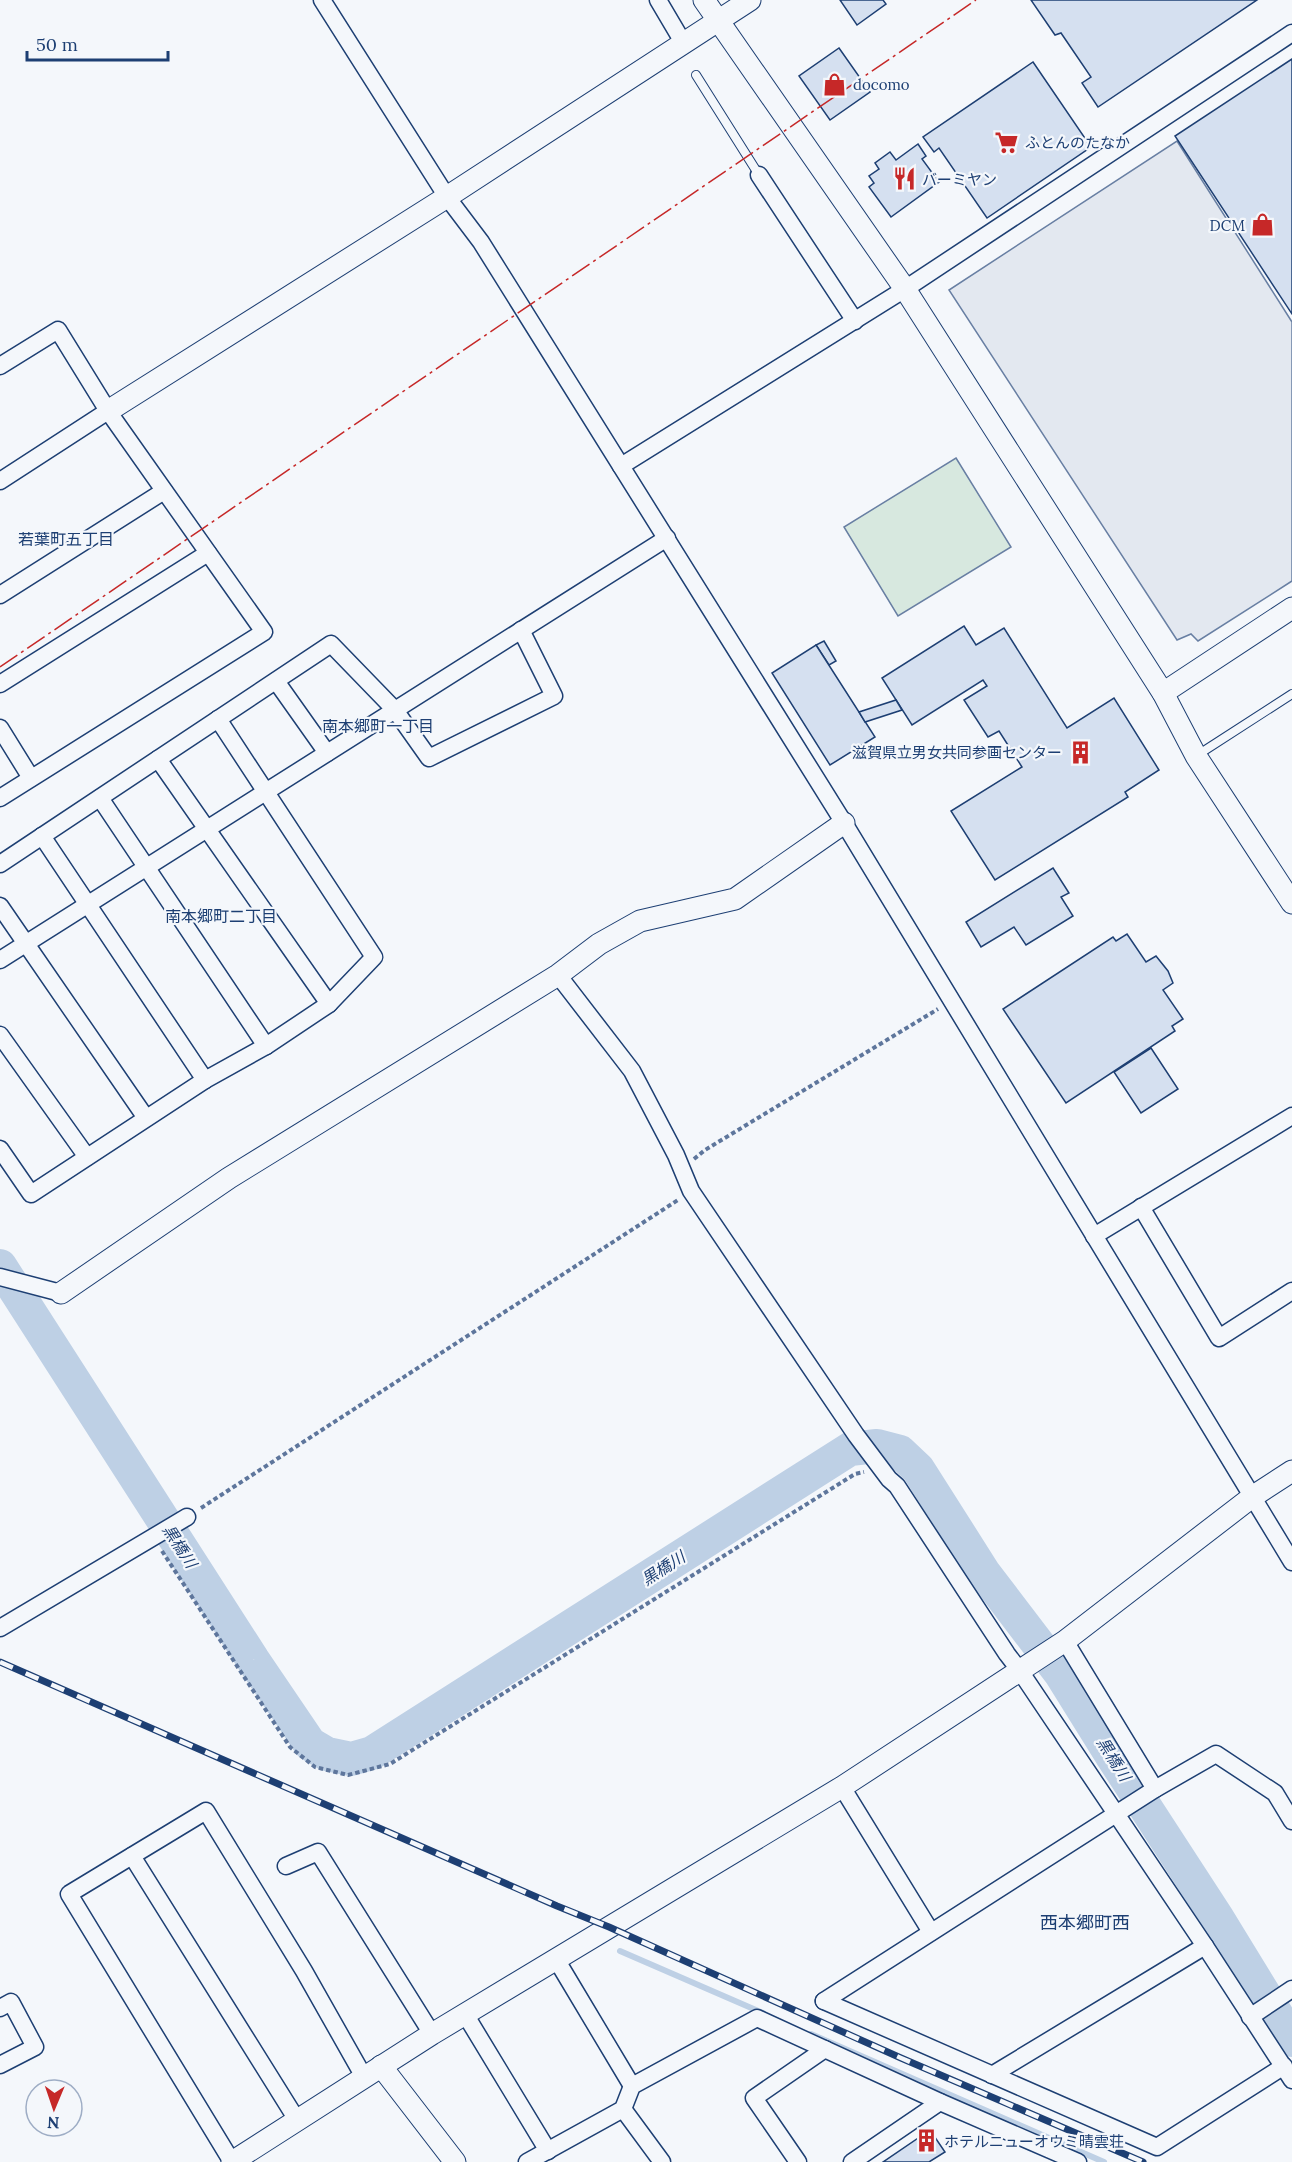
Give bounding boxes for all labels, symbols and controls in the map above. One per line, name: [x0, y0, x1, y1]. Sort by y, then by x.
scale bar: [27, 24, 168, 62]
text: 50 m: [36, 33, 78, 56]
shop icon: docomo: [822, 71, 848, 97]
place label: docomo: [853, 75, 910, 94]
supermarket icon: ふとんのたなか: [994, 129, 1020, 155]
place label: ふとんのたなか: [1025, 133, 1130, 152]
restaurant icon: バーミヤン: [891, 166, 917, 192]
place label: バーミヤン: [922, 170, 997, 189]
shop icon: DCM: [1250, 212, 1276, 238]
place label: DCM: [1210, 216, 1245, 235]
district label: 若葉町五丁目: [18, 529, 114, 549]
district label: 南本郷町一丁目: [322, 716, 434, 736]
building icon: 滋賀県立男女共同参画センター: [1067, 739, 1093, 765]
place label: 滋賀県立男女共同参画センター: [852, 743, 1062, 762]
district label: 南本郷町二丁目: [165, 906, 277, 926]
water label: 黒橋川: [159, 1520, 203, 1573]
water label: 黒橋川: [637, 1545, 690, 1589]
water label: 黒橋川: [1093, 1733, 1136, 1786]
district label: 西本郷町西: [1040, 1911, 1130, 1934]
north arrow: [24, 2078, 84, 2138]
text: N: [47, 2113, 60, 2133]
building icon: ホテルニューオウミ晴雲荘: [913, 2128, 939, 2154]
place label: ホテルニューオウミ晴雲荘: [944, 2132, 1124, 2151]

